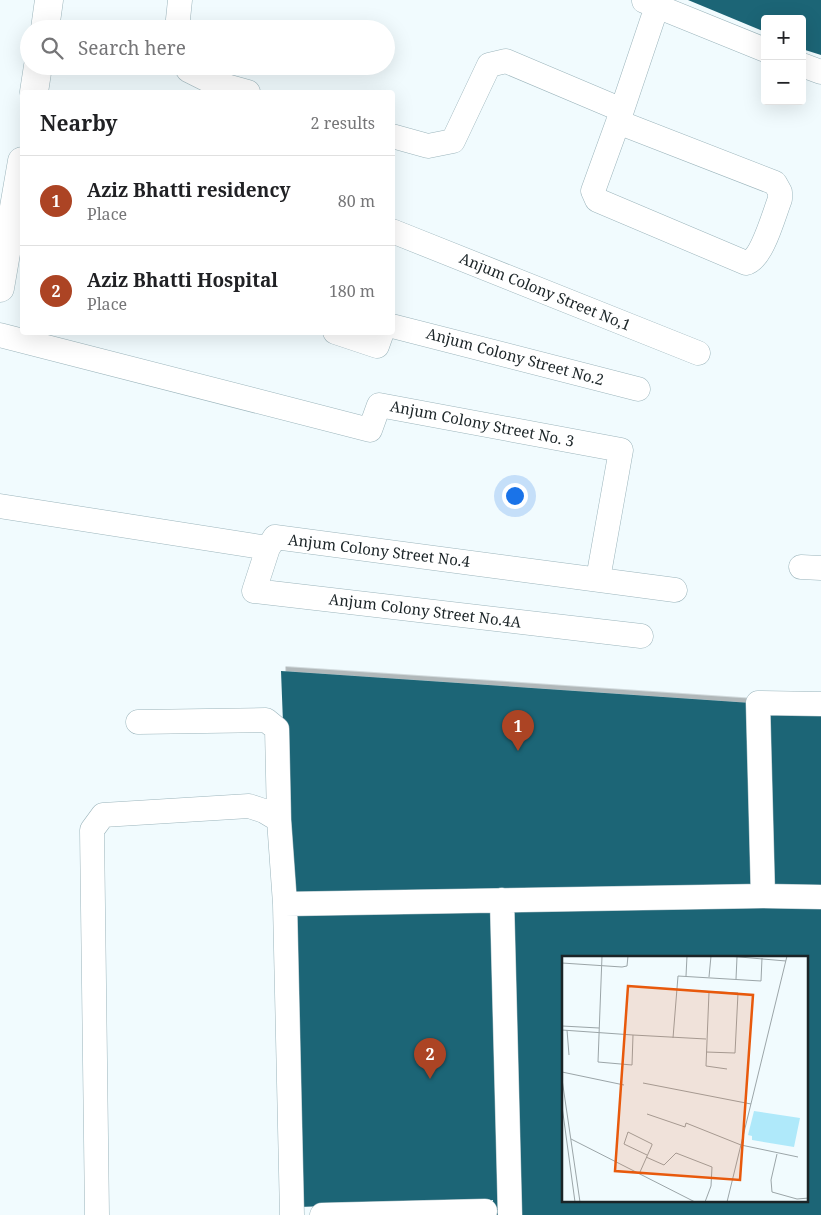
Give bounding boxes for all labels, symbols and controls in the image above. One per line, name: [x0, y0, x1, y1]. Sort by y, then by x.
map controls: [761, 15, 806, 105]
button: +: [761, 15, 806, 60]
search box: [20, 20, 395, 75]
icon: search: [38, 34, 66, 62]
text: Search here: [78, 35, 186, 61]
button: −: [761, 60, 806, 105]
text: Nearby: [40, 109, 118, 137]
text: 2 results: [311, 112, 375, 134]
text: Aziz Bhatti residency: [87, 177, 290, 203]
text: 1: [51, 190, 61, 212]
text: 80 m: [338, 190, 375, 212]
text: Place: [87, 203, 127, 225]
street label: Anjum Colony Street No,1: [457, 247, 634, 335]
text: Aziz Bhatti Hospital: [87, 267, 278, 293]
text: 2: [51, 280, 61, 302]
text: 180 m: [329, 280, 375, 302]
text: Place: [87, 293, 127, 315]
street label: Anjum Colony Street No.2: [424, 323, 606, 389]
street label: Anjum Colony Street No. 3: [388, 395, 576, 451]
your location: [502, 483, 528, 509]
street label: Anjum Colony Street No.4: [287, 529, 472, 571]
street label: Anjum Colony Street No.4A: [328, 588, 523, 632]
pin: 1: [502, 710, 534, 751]
inset map: [562, 956, 808, 1202]
pin: 2: [414, 1038, 446, 1079]

